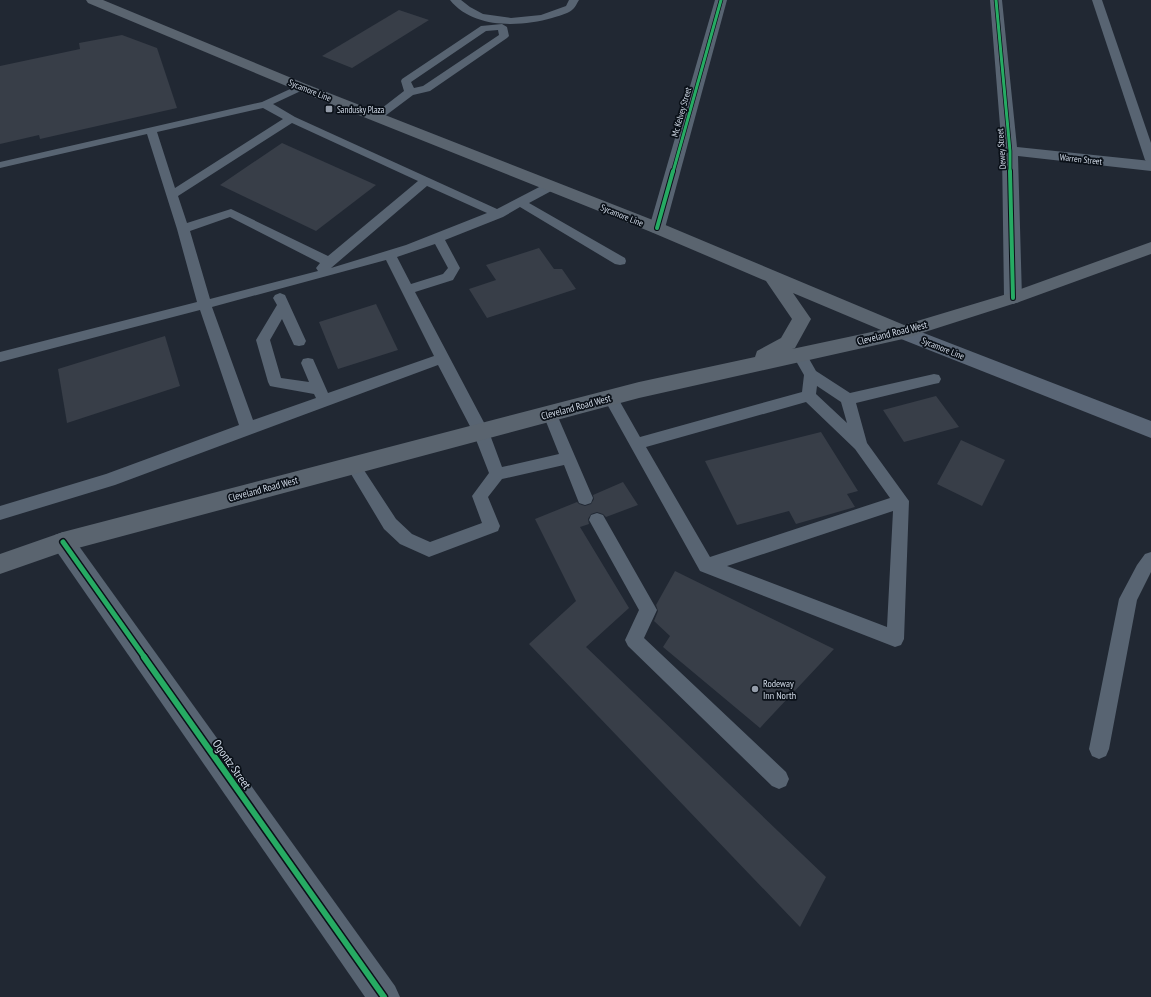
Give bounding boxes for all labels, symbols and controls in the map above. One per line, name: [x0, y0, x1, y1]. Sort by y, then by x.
street label: Sycamore Line: [287, 76, 333, 104]
street label: Mc Kelvey Street: [669, 85, 693, 138]
marker: Sandusky Plaza: [324, 104, 334, 114]
place label: Sandusky Plaza: [337, 104, 385, 115]
street label: Dewey Street: [994, 128, 1008, 170]
street label: Warren Street: [1059, 151, 1103, 167]
street label: Sycamore Line: [599, 201, 645, 229]
street label: Cleveland Road West: [856, 318, 929, 348]
street label: Sycamore Line: [920, 334, 966, 362]
street label: Cleveland Road West: [540, 391, 613, 423]
street label: Cleveland Road West: [227, 473, 300, 505]
place label: Rodeway Inn North: [763, 677, 796, 702]
marker: Rodeway Inn North: [750, 684, 760, 694]
street label: Ogontz Street: [210, 736, 255, 792]

